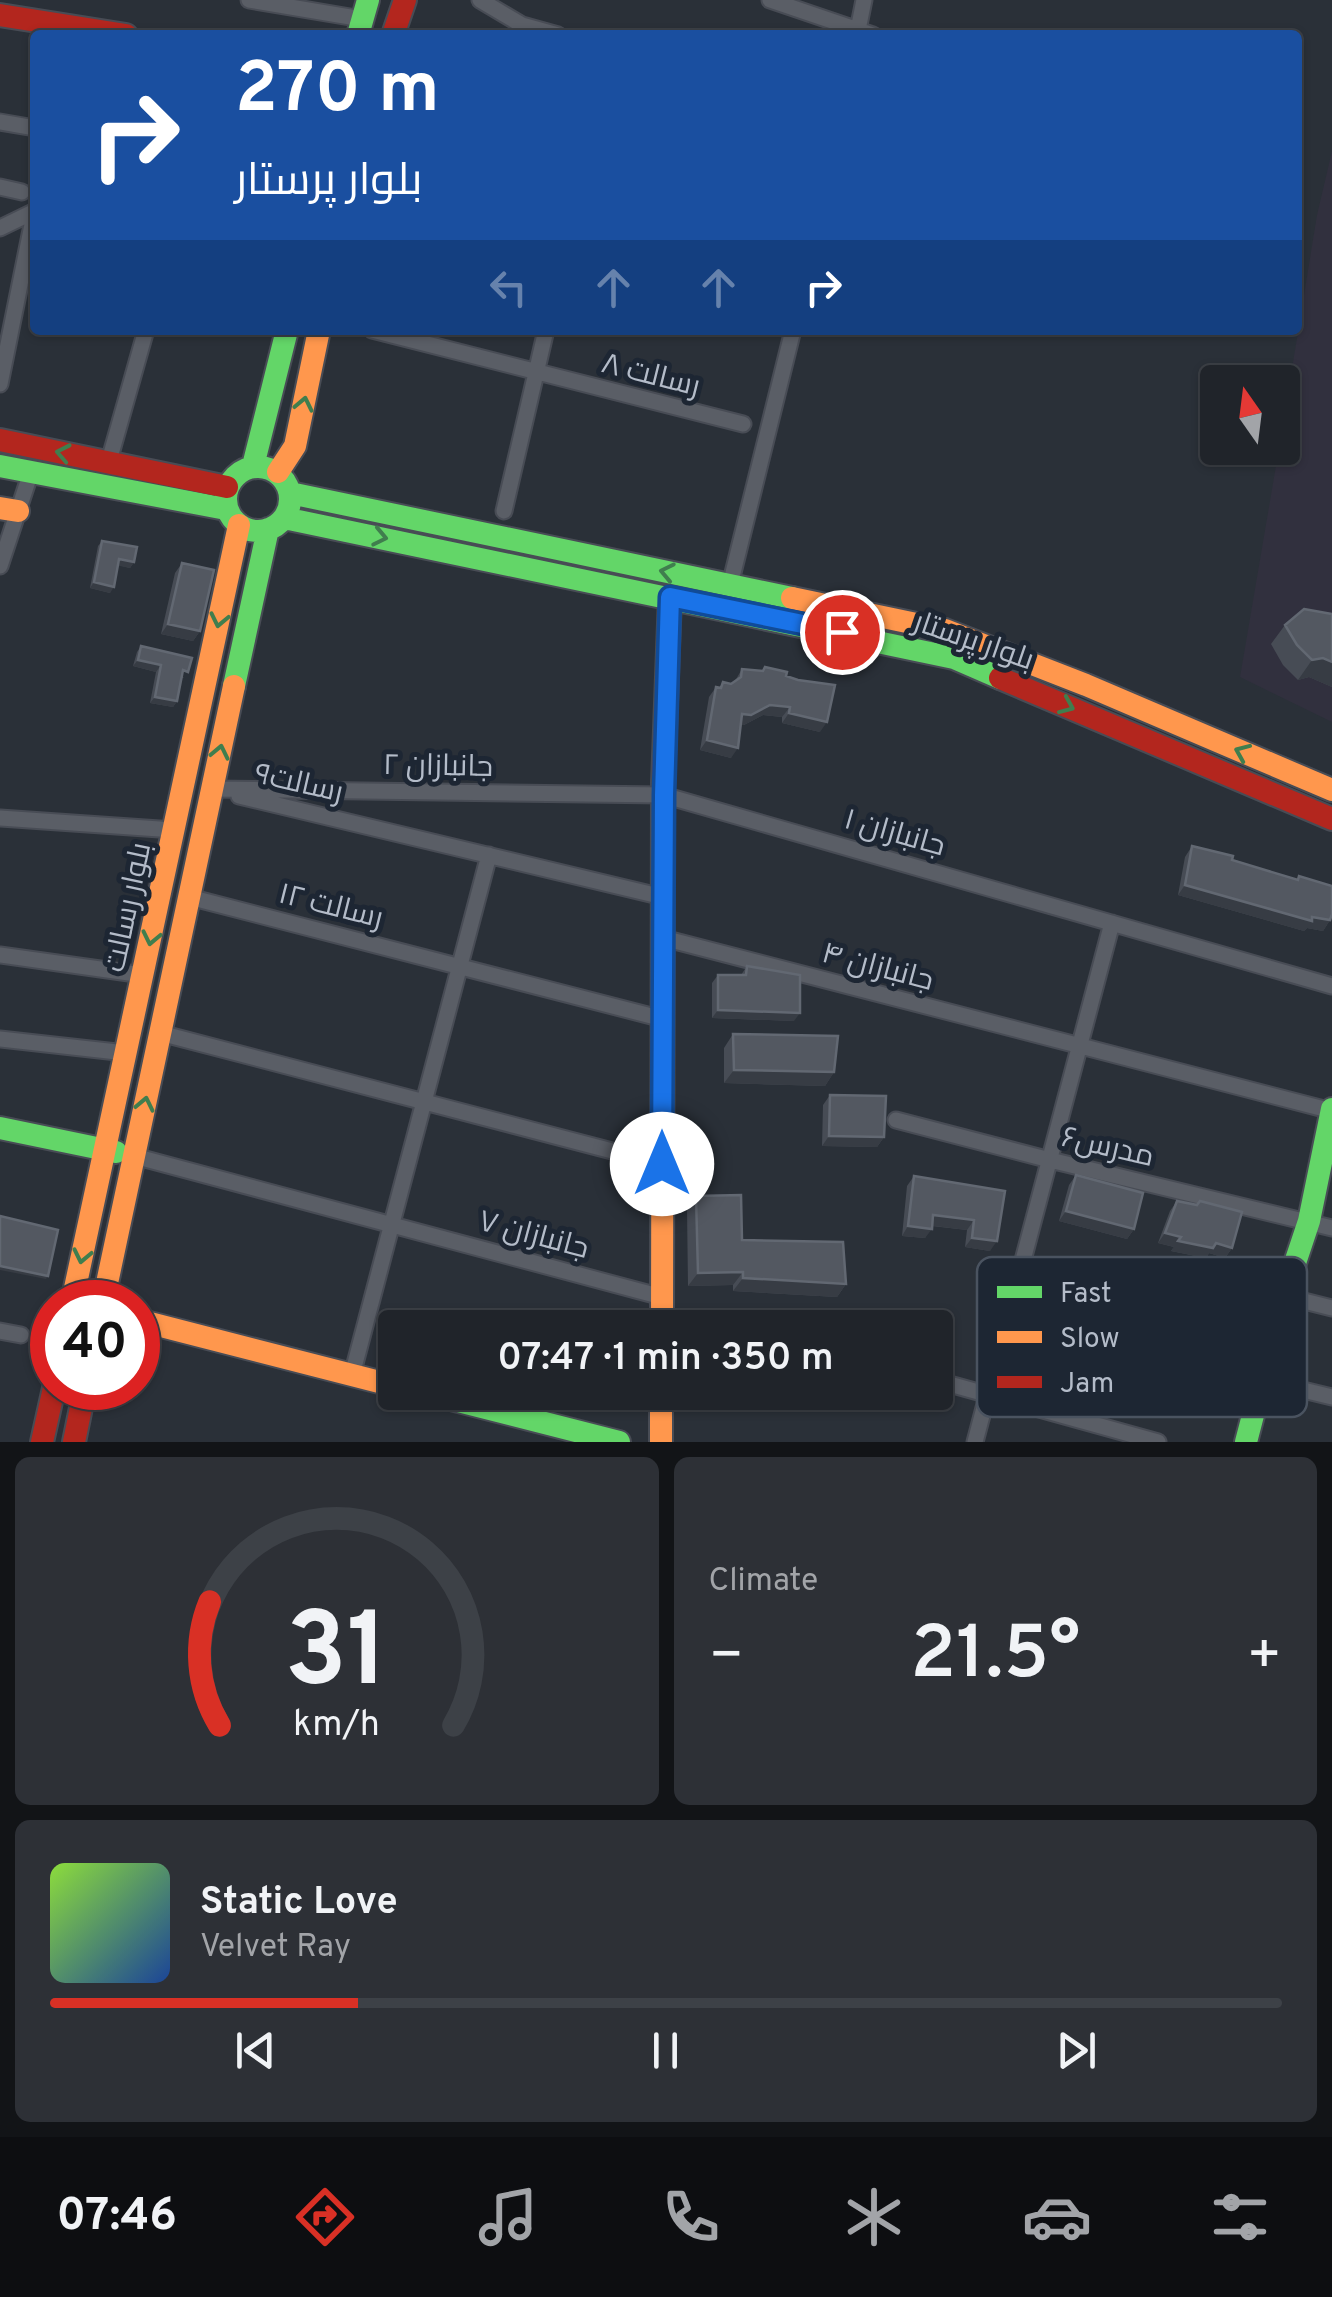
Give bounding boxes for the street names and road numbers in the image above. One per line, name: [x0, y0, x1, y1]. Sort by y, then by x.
street label: رسالت ۸: [597, 346, 703, 406]
street label: بلوار پرستار: [906, 604, 1038, 680]
street label: جانبازان ۲: [383, 748, 493, 787]
street label: رسالت۹: [250, 756, 346, 813]
street label: جانبازان ۱: [839, 802, 949, 866]
street label: بلوار رسالت: [98, 839, 161, 976]
street label: رسالت ۱۲: [274, 877, 387, 938]
street label: جانبازان ۴: [817, 936, 937, 1001]
street label: مدرس۶: [1058, 1120, 1157, 1177]
street label: جانبازان ۷: [474, 1204, 593, 1269]

